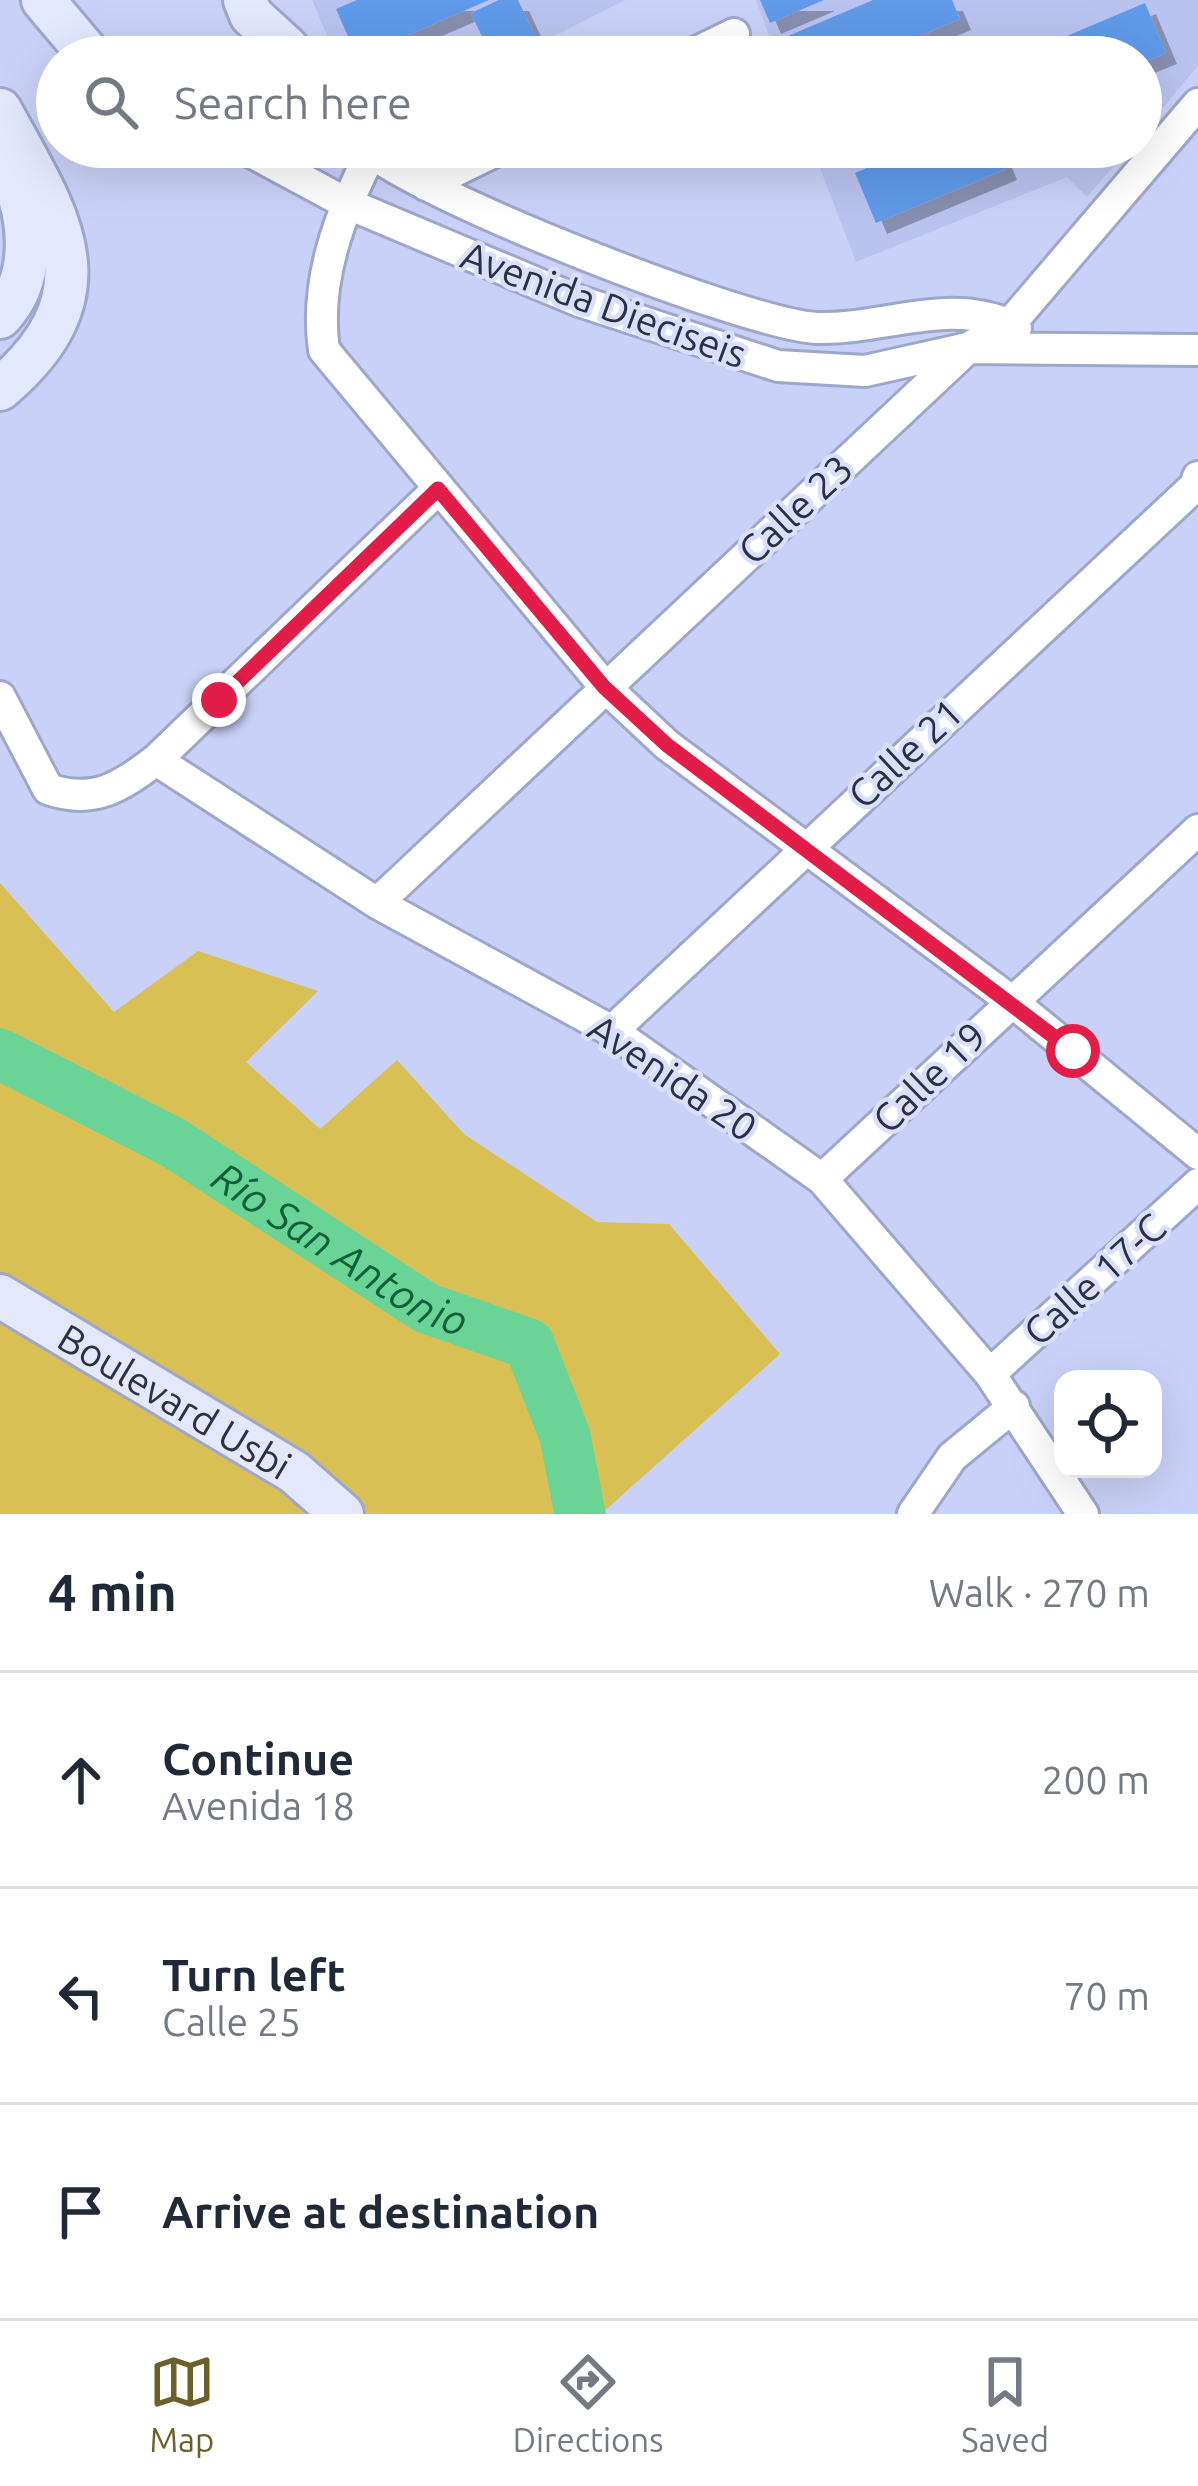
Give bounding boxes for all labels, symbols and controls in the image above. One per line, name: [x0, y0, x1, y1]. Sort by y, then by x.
search box: [36, 36, 1162, 168]
icon: search: [78, 69, 144, 135]
text: Search here: [174, 77, 412, 128]
street label: Avenida Dieciseis: [456, 233, 752, 375]
street label: Calle 23: [730, 446, 860, 572]
route end: [192, 673, 246, 727]
street label: Calle 21: [840, 690, 970, 816]
street label: Avenida 20: [581, 1005, 765, 1149]
street label: Calle 19: [864, 1013, 994, 1141]
route start: [1046, 1024, 1100, 1078]
water label: Río San Antonio: [204, 1152, 474, 1344]
street label: Calle 17-C: [1015, 1205, 1173, 1353]
street label: Boulevard Usbi: [51, 1315, 299, 1487]
map controls: [1054, 1370, 1162, 1478]
button: locate: [1054, 1370, 1162, 1478]
text: 4 min: [48, 1563, 177, 1621]
text: Walk · 270 m: [929, 1571, 1150, 1614]
text: Continue: [162, 1733, 354, 1784]
icon: ahead: [48, 1747, 114, 1813]
text: 200 m: [1041, 1758, 1150, 1801]
text: Avenida 18: [162, 1784, 355, 1827]
text: Turn left: [162, 1949, 346, 2000]
icon: left: [48, 1963, 114, 2029]
text: 70 m: [1063, 1974, 1150, 2017]
text: Calle 25: [162, 2000, 301, 2043]
icon: arrive: [48, 2179, 114, 2245]
text: Arrive at destination: [162, 2186, 599, 2237]
tab: Map: [149, 2349, 215, 2458]
tab: Directions: [513, 2349, 663, 2458]
tab: Saved: [961, 2349, 1049, 2458]

